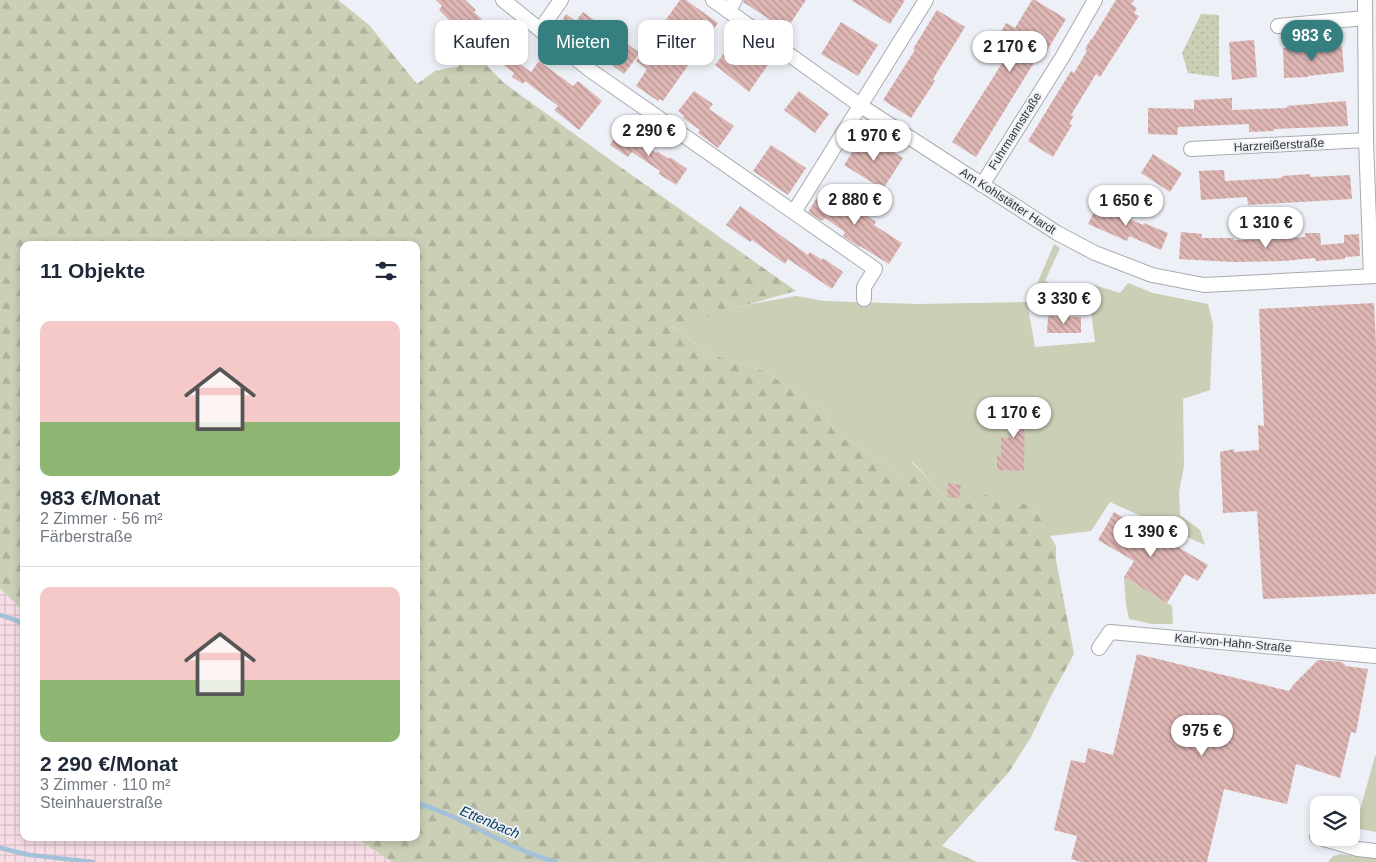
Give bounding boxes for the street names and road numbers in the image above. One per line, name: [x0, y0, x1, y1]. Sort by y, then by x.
street label: Fuhrmannstraße: [986, 89, 1045, 172]
street label: Harzreißerstraße: [1233, 136, 1325, 154]
street label: Am Kohlstätter Hardt: [957, 165, 1059, 238]
street label: Karl-von-Hahn-Straße: [1174, 631, 1292, 655]

